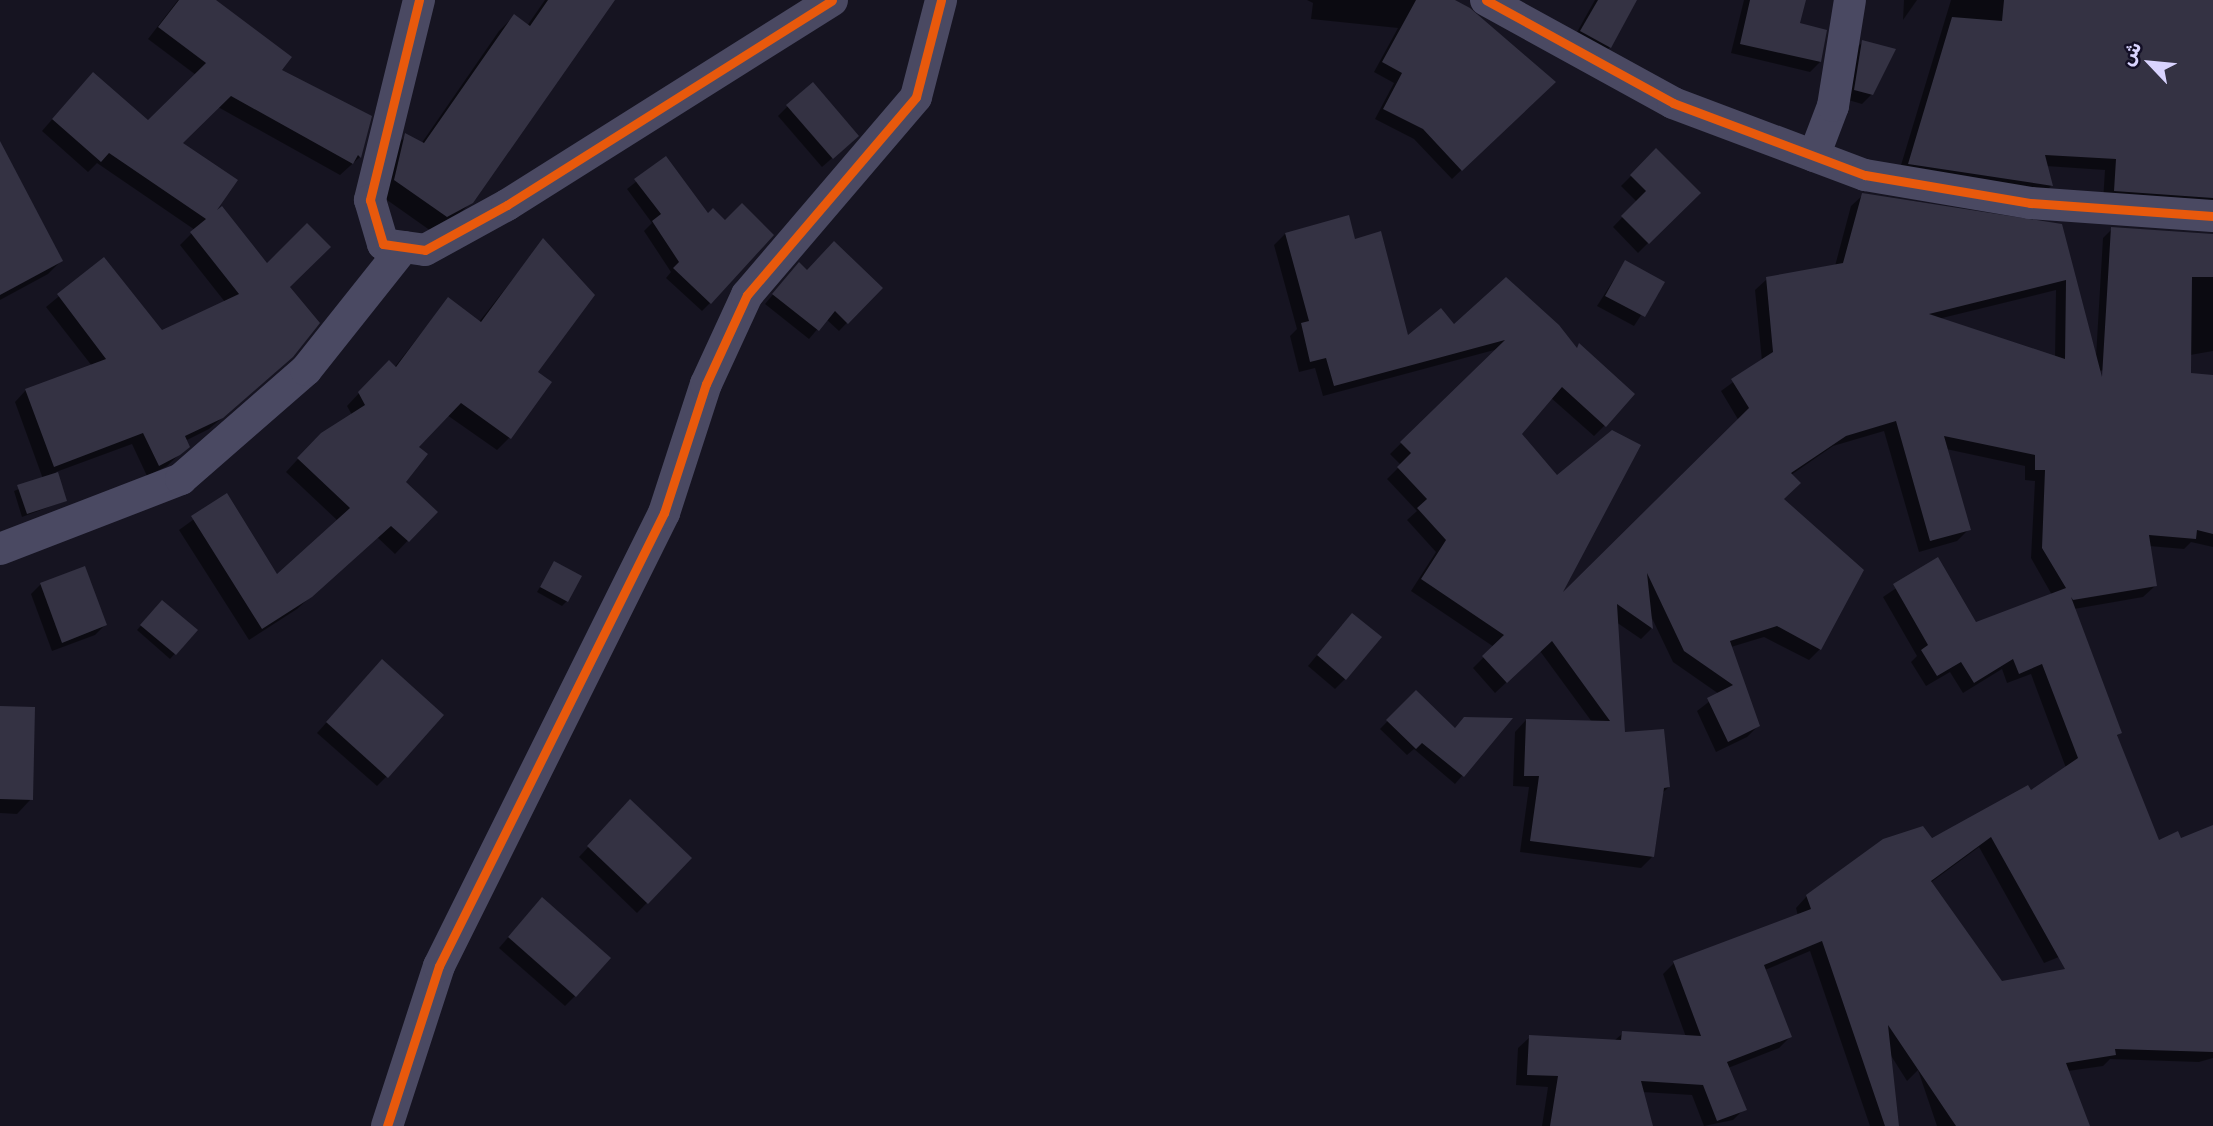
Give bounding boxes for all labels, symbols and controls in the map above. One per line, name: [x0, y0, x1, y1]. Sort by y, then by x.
north arrow: [2115, 28, 2185, 98]
text: ش: [2115, 38, 2146, 69]

